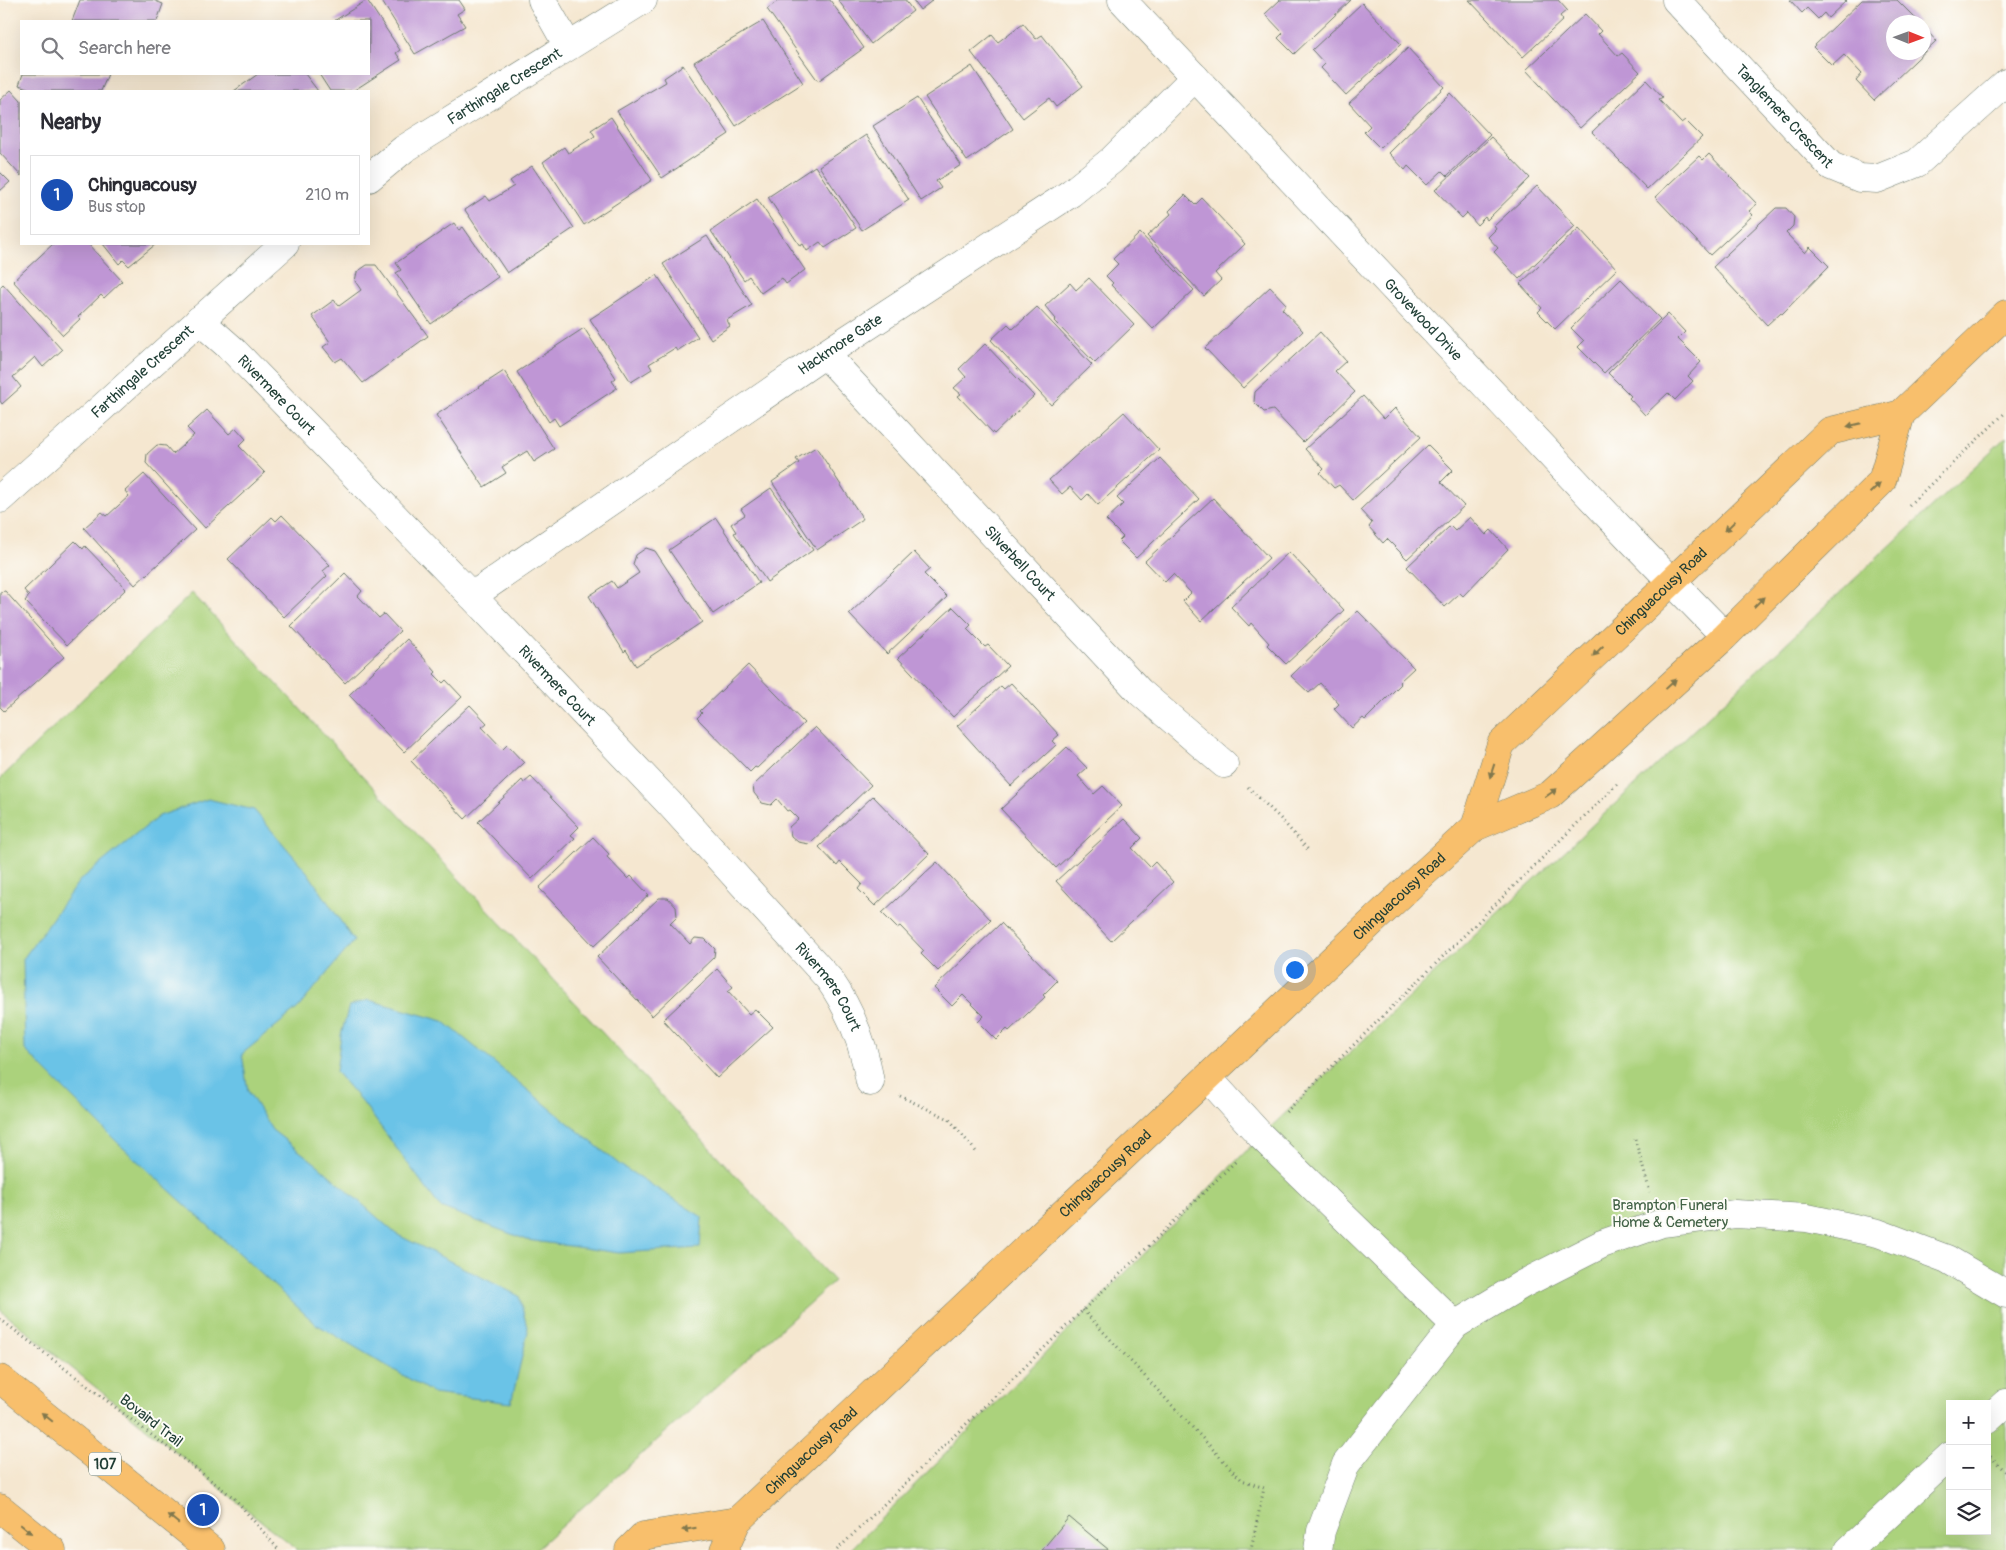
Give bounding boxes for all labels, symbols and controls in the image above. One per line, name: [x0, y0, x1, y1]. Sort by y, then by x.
north arrow: [1886, 15, 1931, 60]
search box: [20, 20, 370, 75]
icon: search: [38, 34, 66, 62]
text: Search here: [78, 36, 171, 60]
street label: Farthingale Crescent: [444, 43, 566, 129]
street label: Tanglemere Crescent: [1732, 60, 1838, 173]
text: Nearby: [40, 109, 101, 136]
text: Chinguacousy: [88, 173, 197, 197]
text: 1: [54, 185, 60, 205]
text: 210 m: [305, 185, 349, 205]
text: Bus stop: [88, 197, 146, 217]
street label: Grovewood Drive: [1380, 274, 1467, 365]
street label: Hackmore Gate: [794, 309, 887, 379]
street label: Farthingale Crescent: [87, 320, 198, 422]
street label: Rivermere Court: [234, 351, 320, 440]
one-way arrow: [1846, 421, 1861, 429]
one-way arrow: [1869, 482, 1881, 494]
one-way arrow: [1724, 520, 1736, 532]
street label: Silverbell Court: [980, 522, 1060, 606]
street label: Chinguacousy Road: [1611, 543, 1711, 640]
one-way arrow: [1753, 596, 1765, 608]
street label: Rivermere Court: [514, 641, 601, 731]
one-way arrow: [1592, 645, 1604, 657]
one-way arrow: [1665, 678, 1677, 690]
one-way arrow: [1488, 764, 1496, 779]
one-way arrow: [1544, 788, 1558, 798]
street label: Chinguacousy Road: [1349, 849, 1450, 945]
street label: Rivermere Court: [791, 939, 865, 1035]
your location: [1282, 957, 1308, 983]
street label: Chinguacousy Road: [1055, 1125, 1156, 1222]
park label: Brampton Funeral Home & Cemetery: [1612, 1196, 1729, 1232]
street label: Bovaird Trail: [116, 1390, 186, 1452]
map controls: [1946, 1400, 1991, 1535]
button: +: [1946, 1400, 1991, 1445]
street label: Chinguacousy Road: [761, 1403, 862, 1499]
one-way arrow: [40, 1411, 53, 1422]
button: −: [1946, 1445, 1991, 1490]
road number: 107: [89, 1452, 121, 1476]
button: layers: [1946, 1490, 1991, 1535]
pin: 1: [187, 1491, 219, 1529]
one-way arrow: [166, 1514, 179, 1525]
one-way arrow: [19, 1524, 32, 1535]
one-way arrow: [680, 1525, 696, 1533]

